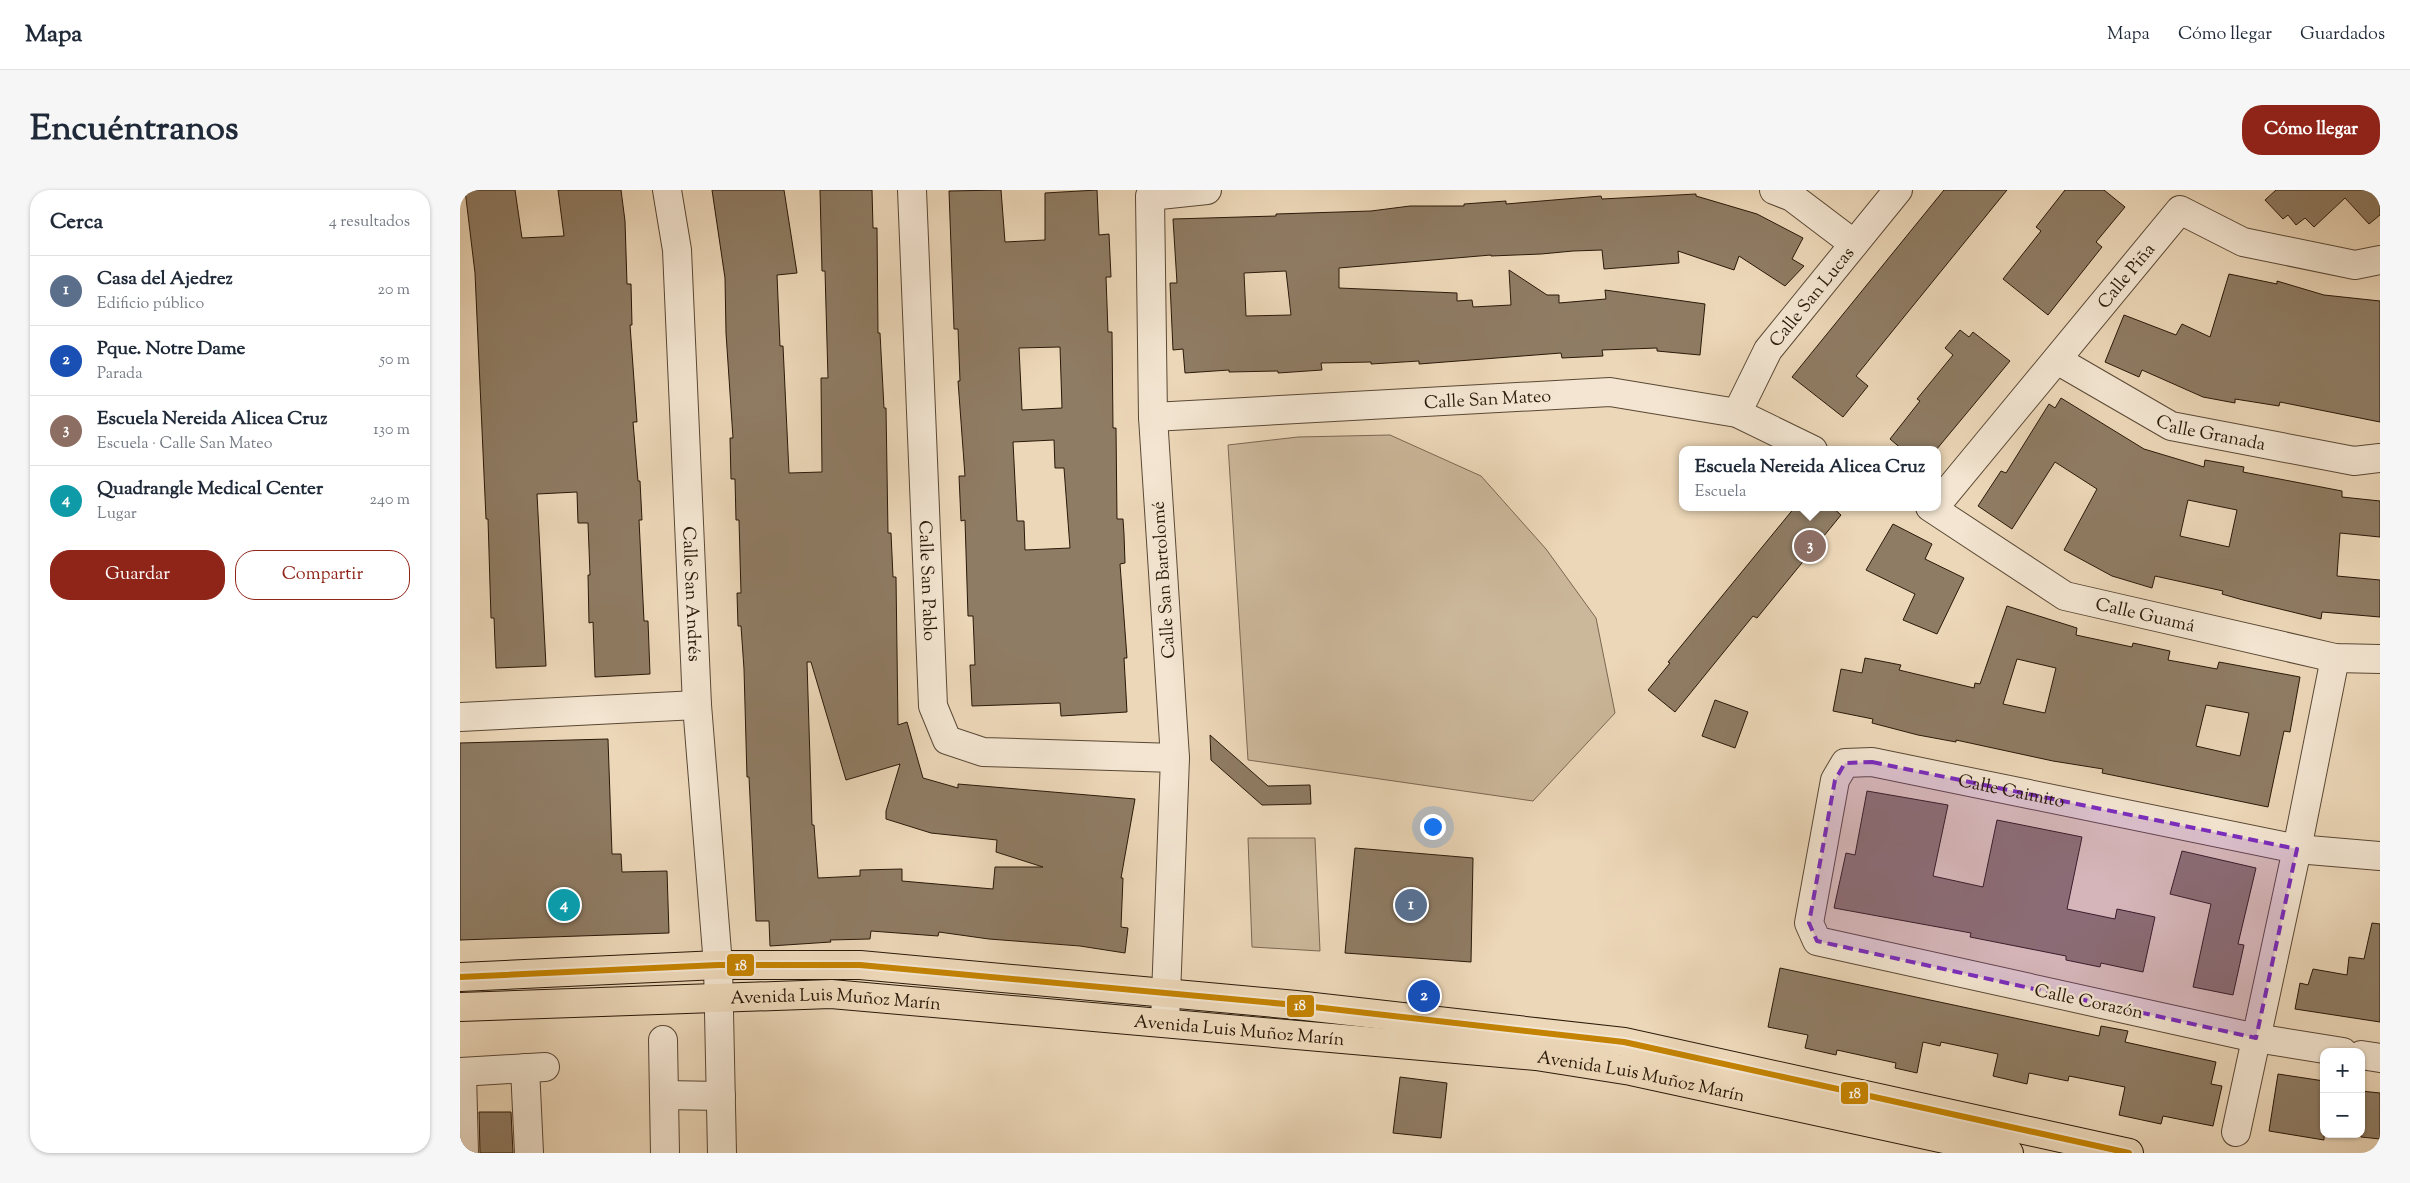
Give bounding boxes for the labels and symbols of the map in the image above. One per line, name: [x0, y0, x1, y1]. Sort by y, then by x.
street label: Calle Piña: [2092, 238, 2162, 315]
street label: Calle San Lucas: [1764, 242, 1862, 354]
street label: Calle San Mateo: [1423, 384, 1552, 417]
street label: Calle Granada: [2150, 409, 2267, 459]
street label: Calle San Bartolomé: [1147, 500, 1183, 660]
street label: Calle San Pablo: [910, 520, 941, 642]
street label: Calle San Andrés: [674, 526, 706, 662]
pin: 3: [1794, 527, 1826, 565]
street label: Calle Guamá: [2092, 592, 2197, 640]
street label: Calle Caimito: [1956, 769, 2067, 816]
your location: [1420, 814, 1446, 840]
pin: 4: [548, 886, 580, 924]
pin: 1: [1395, 886, 1427, 924]
line badge: 18: [726, 953, 755, 977]
text: 18: [735, 957, 747, 977]
pin: 2: [1408, 977, 1440, 1015]
street label: Calle Corazón: [2032, 979, 2146, 1027]
street label: Avenida Luis Muñoz Marín: [730, 983, 942, 1019]
line badge: 18: [1286, 994, 1315, 1018]
text: 18: [1294, 997, 1306, 1017]
street label: Avenida Luis Muñoz Marín: [1133, 1010, 1346, 1054]
street label: Avenida Luis Muñoz Marín: [1535, 1045, 1747, 1110]
line badge: 18: [1840, 1081, 1869, 1105]
text: 18: [1849, 1085, 1861, 1105]

